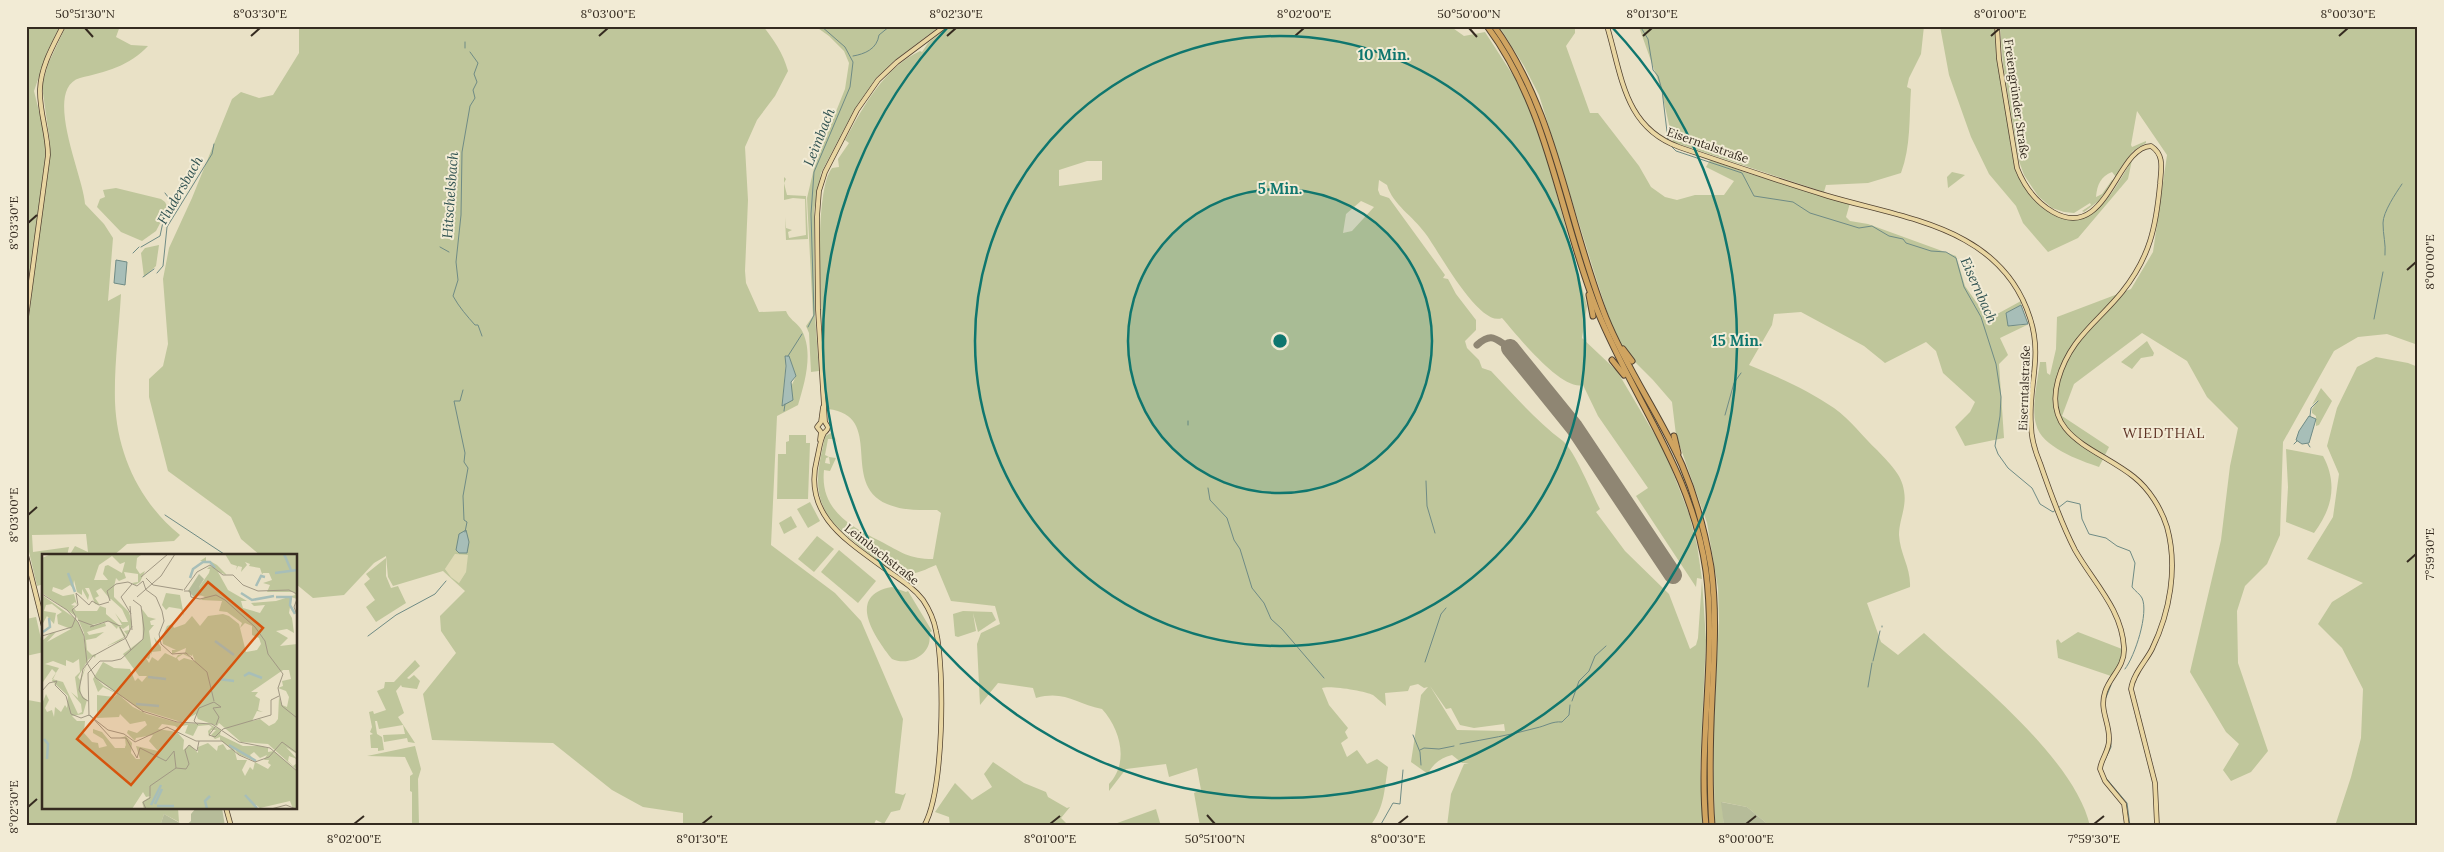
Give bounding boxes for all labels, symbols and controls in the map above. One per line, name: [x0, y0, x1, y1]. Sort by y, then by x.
text: 50°51'30"N: [55, 6, 115, 21]
text: 8°03'30"E: [233, 6, 287, 21]
text: 8°03'00"E: [581, 6, 635, 21]
text: 8°02'30"E: [929, 6, 983, 21]
text: 8°02'00"E: [1277, 6, 1331, 21]
text: 50°50'00"N: [1437, 6, 1501, 21]
text: 8°01'30"E: [1626, 6, 1678, 21]
text: 8°01'00"E: [1974, 6, 2026, 21]
text: 8°00'30"E: [2321, 6, 2375, 21]
street label: Freiengründer Straße: [2001, 38, 2033, 160]
text: 10 Min.: [1358, 45, 1410, 64]
water label: Leimbach: [799, 105, 839, 169]
street label: Eiserntalstraße: [1665, 124, 1751, 166]
water label: Hitschelsbach: [438, 151, 462, 239]
water label: Fludersbach: [153, 153, 207, 227]
text: 5 Min.: [1258, 179, 1302, 198]
text: 8°03'30"E: [6, 196, 21, 250]
text: 8°00'00"E: [2422, 234, 2437, 290]
water label: Eisernbach: [1956, 254, 2002, 326]
text: 15 Min.: [1712, 331, 1762, 350]
centre of rings: [1271, 332, 1289, 350]
street label: Eiserntalstraße: [2015, 345, 2033, 431]
district label: WIEDTHAL: [2123, 424, 2205, 442]
text: 8°03'00"E: [6, 488, 21, 542]
street label: Leimbachstraße: [842, 520, 923, 588]
text: 7°59'30"E: [2422, 528, 2437, 580]
inset map: [42, 554, 298, 810]
text: 8°02'30"E: [6, 780, 21, 834]
text: 8°02'00"E: [327, 831, 381, 846]
text: 8°01'30"E: [676, 831, 728, 846]
text: 8°01'00"E: [1024, 831, 1076, 846]
text: 50°51'00"N: [1185, 831, 1245, 846]
text: 8°00'30"E: [1371, 831, 1425, 846]
text: 8°00'00"E: [1718, 831, 1774, 846]
text: 7°59'30"E: [2068, 831, 2120, 846]

